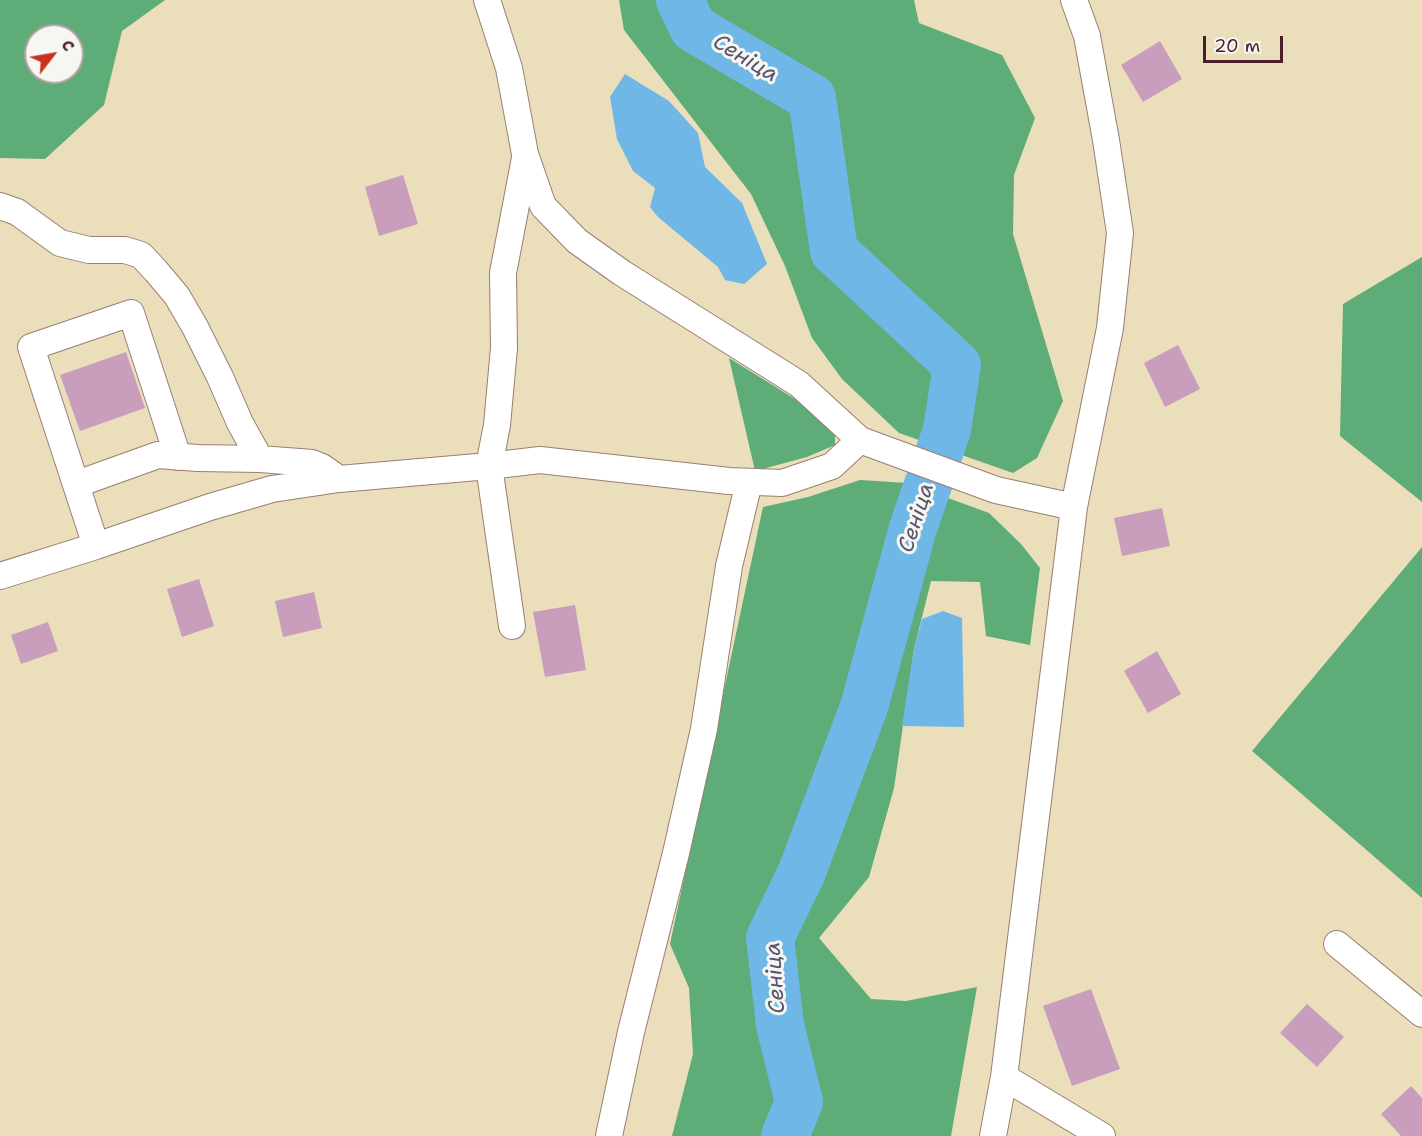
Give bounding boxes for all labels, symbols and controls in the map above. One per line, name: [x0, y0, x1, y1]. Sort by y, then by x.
north arrow: [24, 24, 84, 84]
scale bar: [1206, 24, 1286, 62]
water label: Сеніца: [708, 29, 782, 89]
text: 20 m: [1214, 34, 1260, 58]
text: С: [57, 36, 80, 55]
water label: Сеніца: [893, 480, 941, 556]
water label: Сеніца: [760, 941, 792, 1015]

